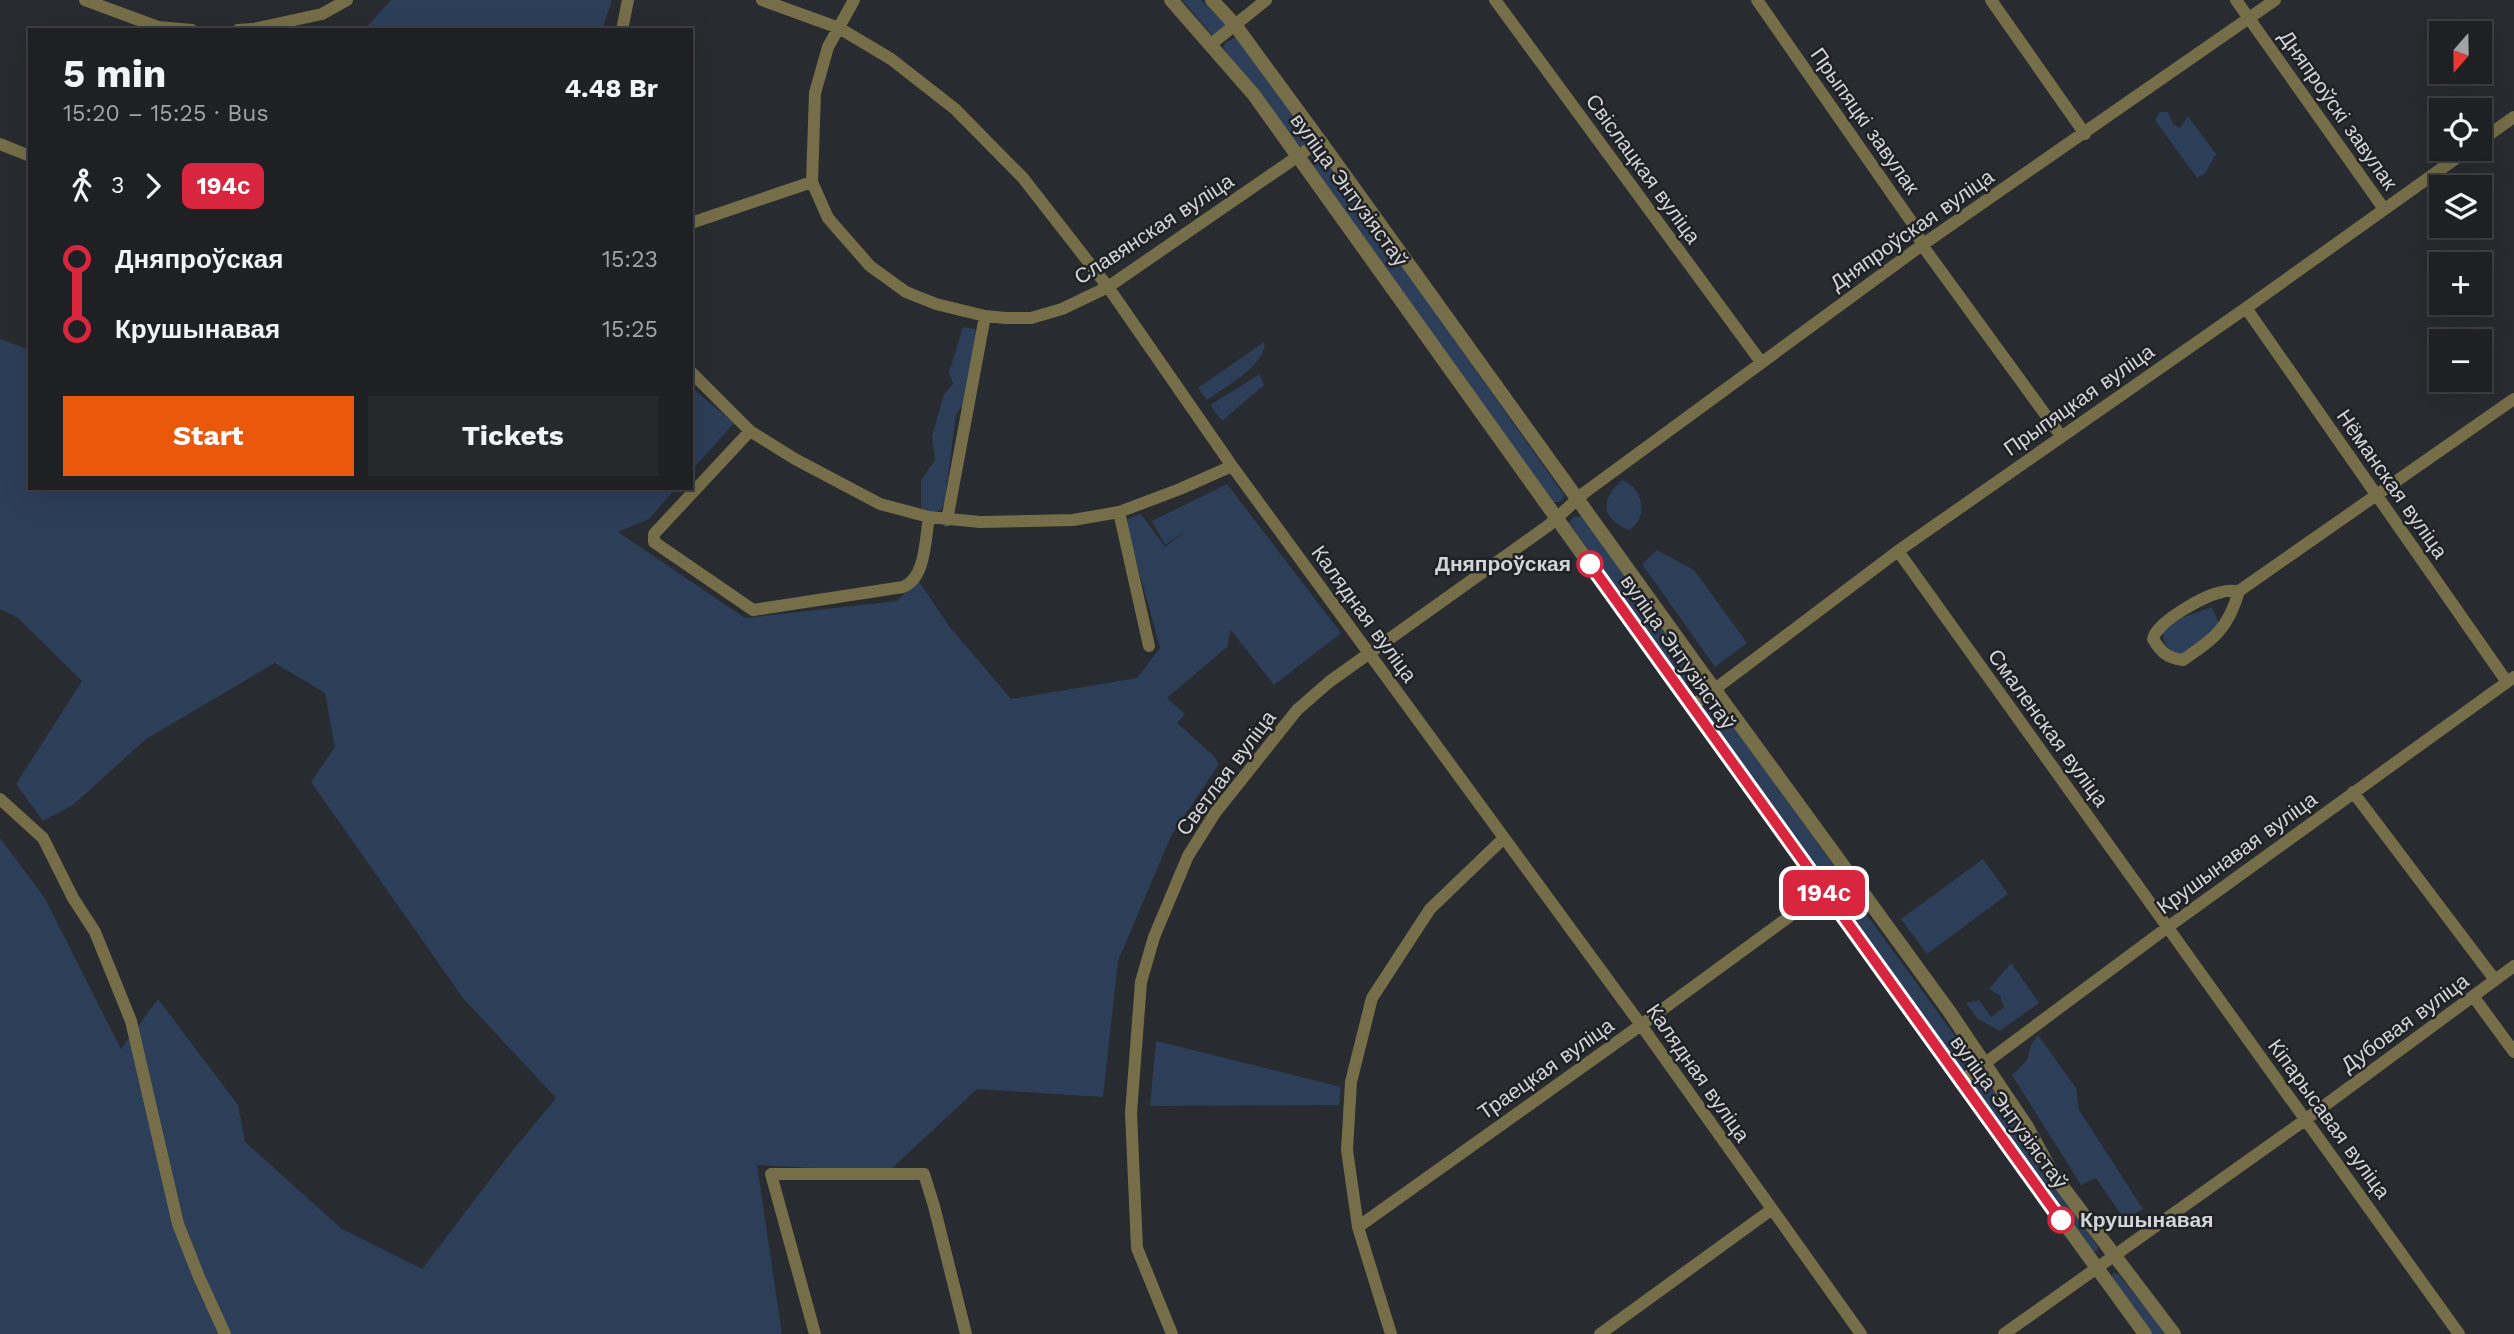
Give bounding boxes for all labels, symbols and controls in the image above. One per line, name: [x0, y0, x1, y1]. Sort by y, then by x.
north arrow: [2429, 21, 2492, 84]
map controls: [2429, 21, 2492, 392]
street label: Дняпроўскі завулак: [2274, 25, 2403, 195]
street label: Прыпяцкі завулак: [1806, 43, 1926, 199]
text: 5 min: [63, 52, 166, 96]
text: 4.48 Br: [564, 73, 658, 103]
street label: Свіслацкая вуліца: [1581, 89, 1706, 249]
button: locate: [2429, 98, 2492, 161]
text: 15:20 – 15:25 · Bus: [63, 100, 269, 127]
street label: вуліца Энтузіястаў: [1285, 108, 1414, 272]
street label: Дняпроўская вуліца: [1825, 163, 1999, 296]
icon: walk: [63, 167, 101, 205]
icon: forward: [134, 167, 172, 205]
street label: Славянская вуліца: [1069, 168, 1238, 289]
text: 3: [111, 172, 124, 199]
text: 194с: [196, 172, 250, 200]
button: layers: [2429, 175, 2492, 238]
text: Дняпроўская: [115, 244, 283, 274]
text: 15:23: [602, 246, 658, 273]
button: +: [2429, 252, 2492, 315]
text: Крушынавая: [115, 314, 280, 344]
text: 15:25: [602, 316, 658, 343]
button: −: [2429, 329, 2492, 392]
street label: Прыпяцкая вуліца: [1999, 338, 2159, 461]
button: Start: [63, 396, 354, 476]
button: Tickets: [368, 396, 658, 476]
street label: Нёманская вуліца: [2332, 404, 2453, 563]
street label: Калядная вуліца: [1306, 540, 1423, 687]
place label: Дняпроўская: [1435, 551, 1571, 576]
marker: Дняпроўская: [1577, 551, 1603, 577]
street label: вуліца Энтузіястаў: [1616, 569, 1742, 734]
street label: Смаленская вуліца: [1983, 644, 2114, 812]
street label: Светлая вуліца: [1170, 705, 1281, 840]
street label: Крушынавая вуліца: [2152, 786, 2322, 919]
line badge: 194с: [1775, 870, 1873, 916]
text: 194с: [1797, 879, 1851, 907]
street label: Дубовая вуліца: [2336, 968, 2474, 1077]
street label: Калядная вуліца: [1641, 999, 1756, 1147]
street label: Траецкая вуліца: [1473, 1012, 1619, 1125]
street label: вуліца Энтузіястаў: [1945, 1030, 2074, 1194]
street label: Кіпарысавая вуліца: [2263, 1034, 2396, 1204]
marker: Крушынавая: [2048, 1207, 2074, 1233]
place label: Крушынавая: [2080, 1207, 2213, 1232]

